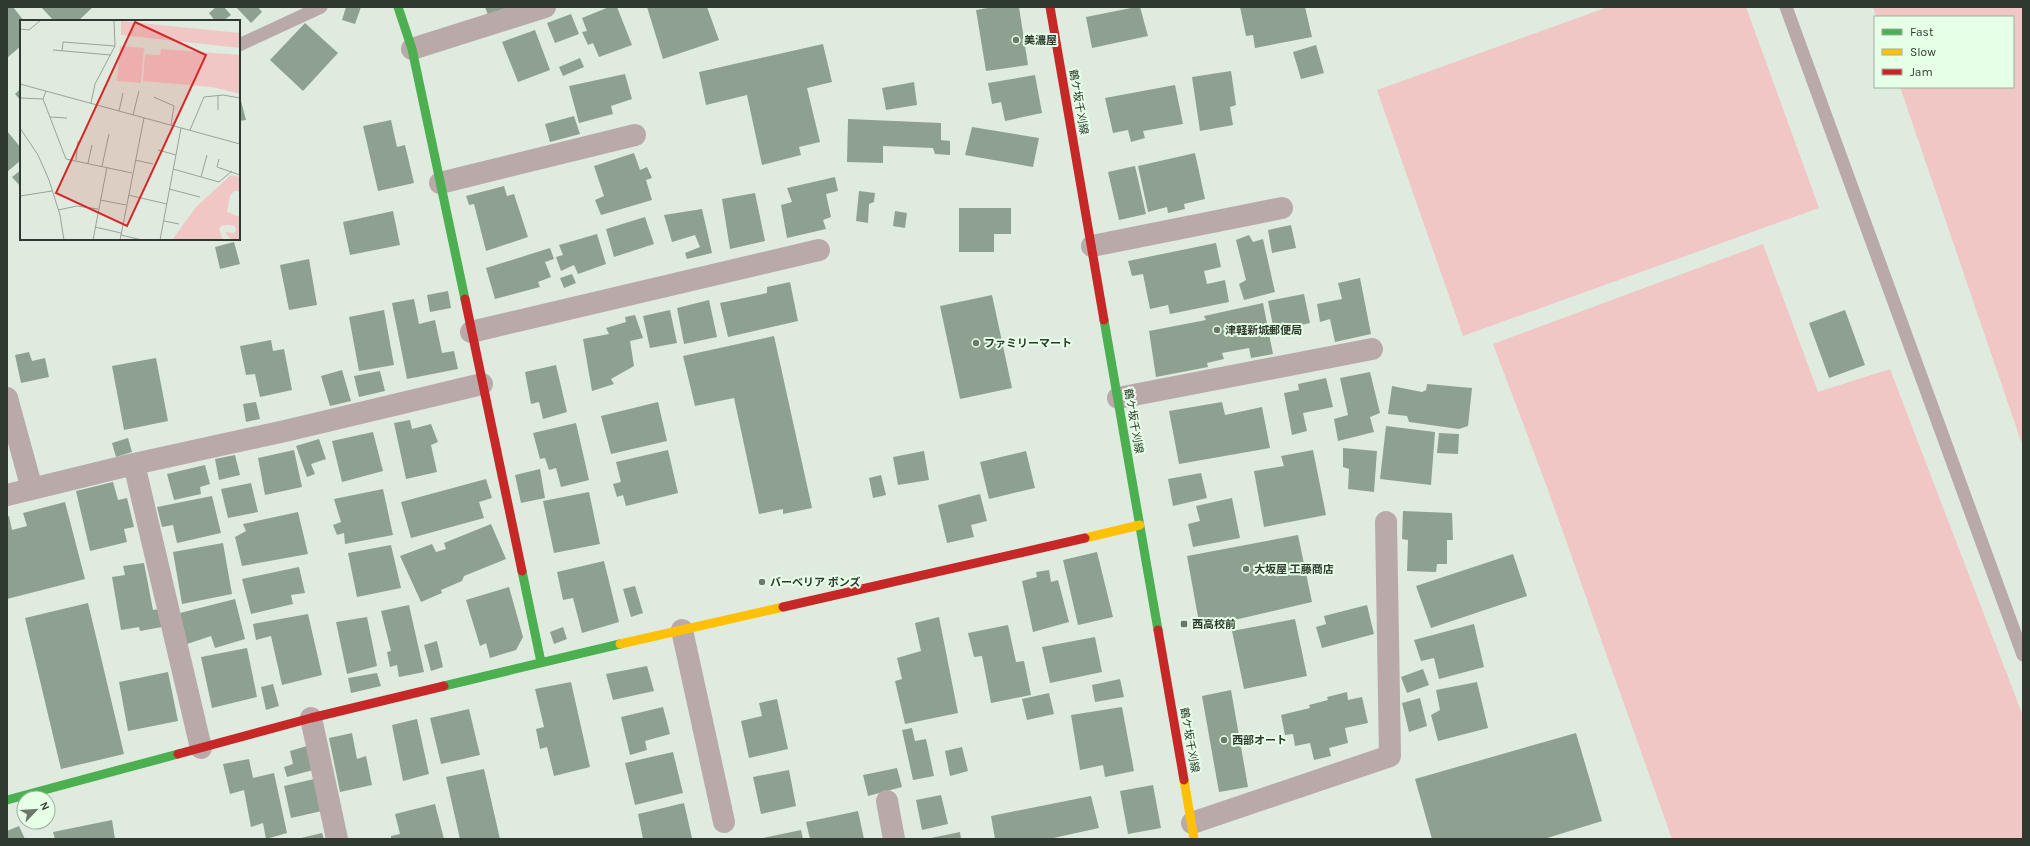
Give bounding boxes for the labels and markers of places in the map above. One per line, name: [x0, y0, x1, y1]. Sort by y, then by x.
place label: 美濃屋: [1024, 34, 1057, 47]
marker: 美濃屋: [1011, 35, 1021, 45]
place label: 津軽新城郵便局: [1225, 324, 1302, 337]
marker: 津軽新城郵便局: [1212, 325, 1222, 335]
place label: ファミリーマート: [984, 337, 1072, 350]
marker: ファミリーマート: [971, 338, 981, 348]
place label: 大坂屋 工藤商店: [1254, 563, 1334, 576]
marker: 大坂屋 工藤商店: [1241, 564, 1251, 574]
place label: バーべリア ボンズ: [770, 576, 861, 589]
marker: バーべリア ボンズ: [757, 577, 767, 587]
place label: 西高校前: [1192, 618, 1236, 631]
marker: 西高校前: [1179, 619, 1189, 629]
place label: 西部オート: [1232, 734, 1287, 747]
marker: 西部オート: [1219, 735, 1229, 745]

